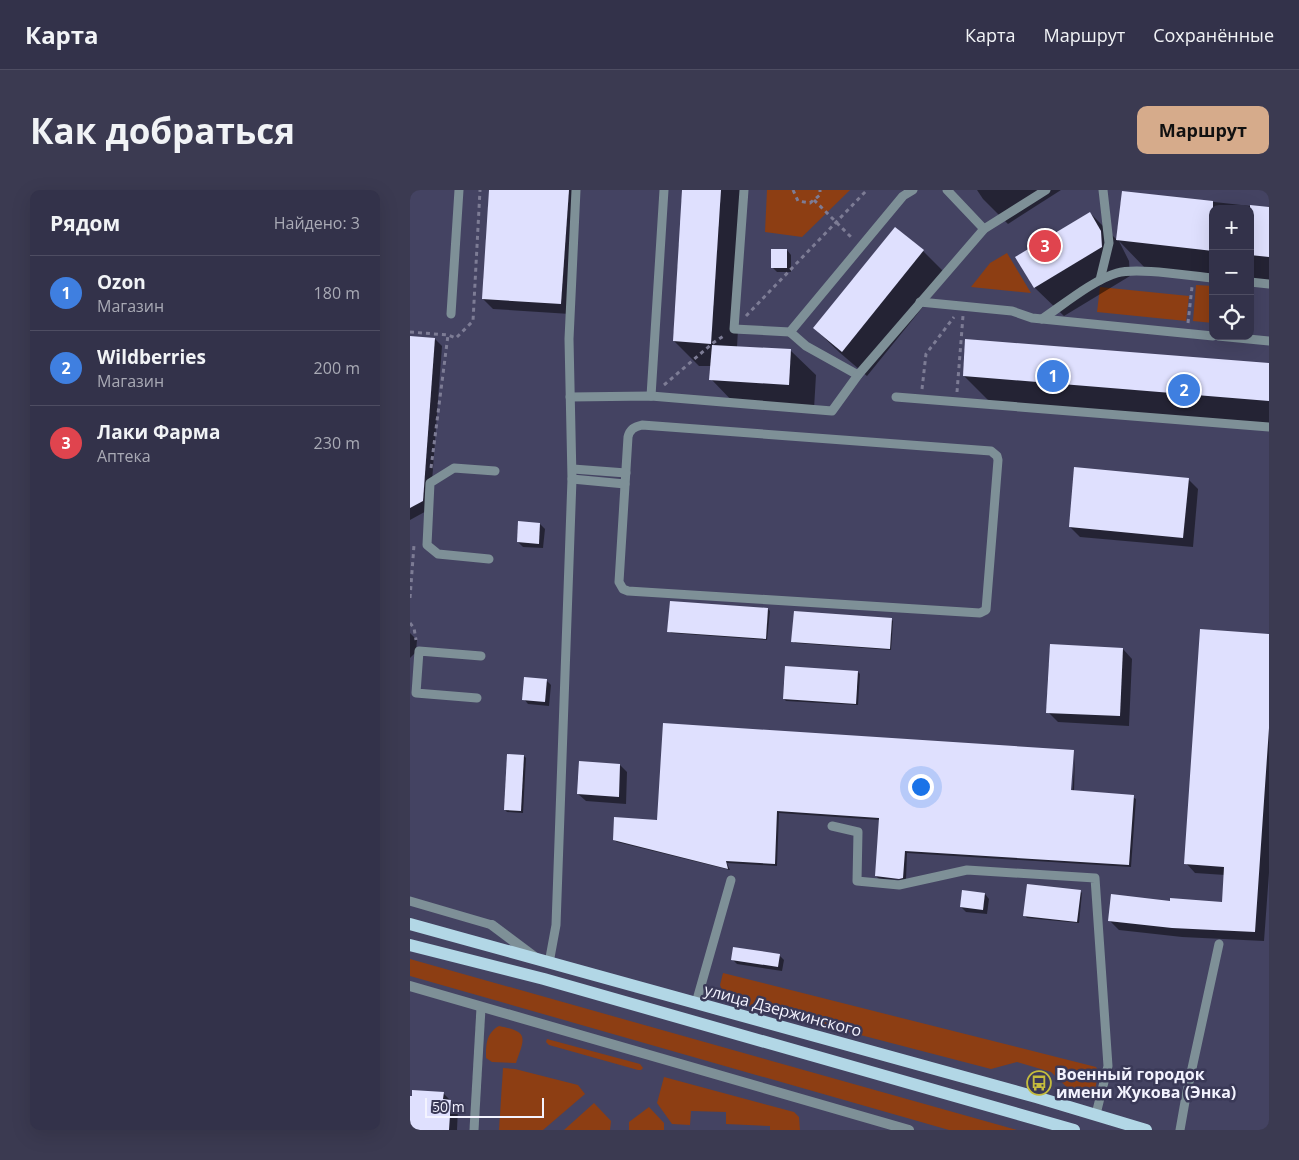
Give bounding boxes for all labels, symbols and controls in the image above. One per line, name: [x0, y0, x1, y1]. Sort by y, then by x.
text: Карта: [25, 18, 99, 51]
text: Карта: [965, 23, 1015, 47]
text: Маршрут: [1043, 23, 1125, 47]
text: Сохранённые: [1153, 23, 1274, 47]
button: Маршрут: [1137, 106, 1269, 154]
text: Как добраться: [30, 107, 295, 154]
map controls: [1209, 205, 1254, 340]
button: +: [1209, 205, 1254, 250]
text: Рядом: [50, 209, 120, 237]
text: Найдено: 3: [274, 212, 360, 234]
pin: 3: [1029, 227, 1061, 265]
button: −: [1209, 250, 1254, 295]
text: Ozon: [97, 269, 146, 295]
text: 1: [61, 282, 71, 304]
text: 180 m: [314, 282, 360, 304]
text: Магазин: [97, 295, 164, 317]
button: locate: [1209, 295, 1254, 340]
text: Wildberries: [97, 344, 206, 370]
text: 2: [61, 357, 71, 379]
text: 200 m: [314, 357, 360, 379]
pin: 1: [1037, 357, 1069, 395]
text: Магазин: [97, 370, 164, 392]
pin: 2: [1168, 371, 1200, 409]
text: Лаки Фарма: [97, 419, 220, 445]
text: 3: [61, 432, 71, 454]
text: 230 m: [314, 432, 360, 454]
text: Аптека: [97, 445, 151, 467]
your location: [908, 774, 934, 800]
street label: улица Дзержинского: [702, 978, 864, 1042]
place label: Военный городок имени Жукова (Энка): [1056, 1063, 1236, 1103]
bus stop icon: Военный городок имени Жукова (Энка): [1026, 1070, 1052, 1096]
scale bar: [425, 1095, 544, 1118]
text: 50 m: [432, 1097, 465, 1116]

